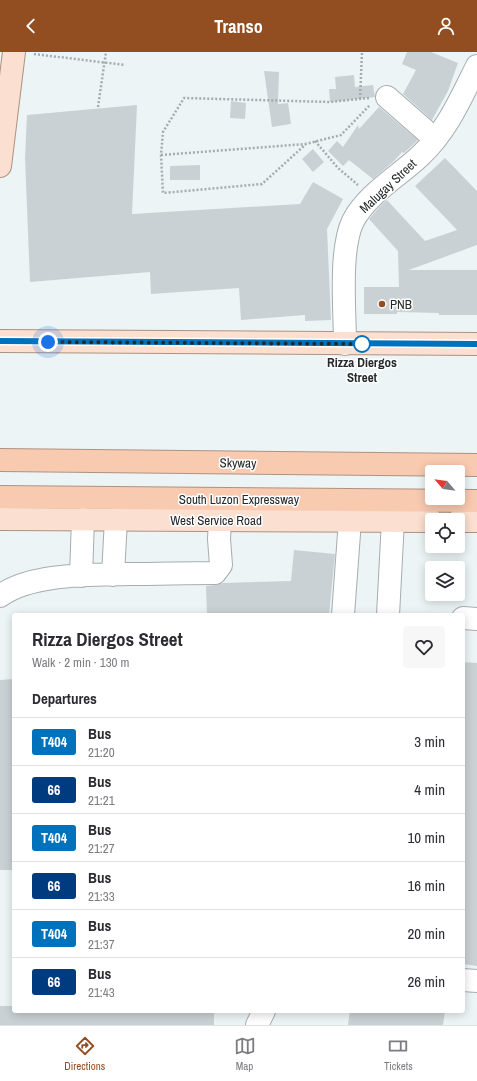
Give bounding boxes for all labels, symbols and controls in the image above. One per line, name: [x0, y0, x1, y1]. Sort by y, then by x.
text: Transo: [214, 14, 263, 39]
icon: back: [20, 15, 42, 37]
icon: person: [435, 15, 457, 37]
street label: Malugay Street: [356, 155, 420, 217]
place label: PNB: [390, 296, 412, 313]
marker: PNB: [377, 299, 387, 309]
your location: [38, 332, 58, 352]
marker: Rizza Diergos Street: [353, 335, 371, 353]
place label: Rizza Diergos Street: [327, 354, 397, 386]
street label: Skyway: [219, 454, 257, 472]
north arrow: [425, 465, 465, 505]
map controls: [425, 465, 465, 601]
street label: South Luzon Expressway: [179, 491, 300, 508]
street label: West Service Road: [170, 512, 262, 529]
button: locate: [425, 513, 465, 553]
button: layers: [425, 561, 465, 601]
text: Rizza Diergos Street: [32, 626, 183, 652]
button: heart: [403, 626, 445, 668]
text: Walk · 2 min · 130 m: [32, 654, 129, 671]
text: Departures: [32, 688, 97, 709]
text: Bus: [88, 723, 111, 744]
text: 3 min: [414, 731, 445, 752]
text: T404: [41, 733, 67, 751]
text: 21:20: [88, 744, 115, 761]
text: Bus: [88, 771, 111, 792]
text: 4 min: [414, 779, 445, 800]
text: 66: [48, 781, 60, 799]
text: 21:21: [88, 792, 115, 809]
text: Bus: [88, 819, 111, 840]
text: 10 min: [407, 827, 445, 848]
text: T404: [41, 829, 67, 847]
text: 21:27: [88, 840, 115, 857]
text: Bus: [88, 867, 111, 888]
text: 16 min: [407, 875, 445, 896]
text: 66: [48, 877, 60, 895]
text: 21:33: [88, 888, 115, 905]
text: Bus: [88, 915, 111, 936]
text: 20 min: [407, 923, 445, 944]
text: T404: [41, 925, 67, 943]
text: 21:37: [88, 936, 115, 953]
text: Bus: [88, 963, 111, 984]
text: 26 min: [407, 971, 445, 992]
text: 66: [48, 973, 60, 991]
text: 21:43: [88, 984, 115, 1001]
tab: Directions: [64, 1035, 105, 1073]
tab: Map: [234, 1035, 256, 1073]
tab: Tickets: [384, 1035, 413, 1073]

